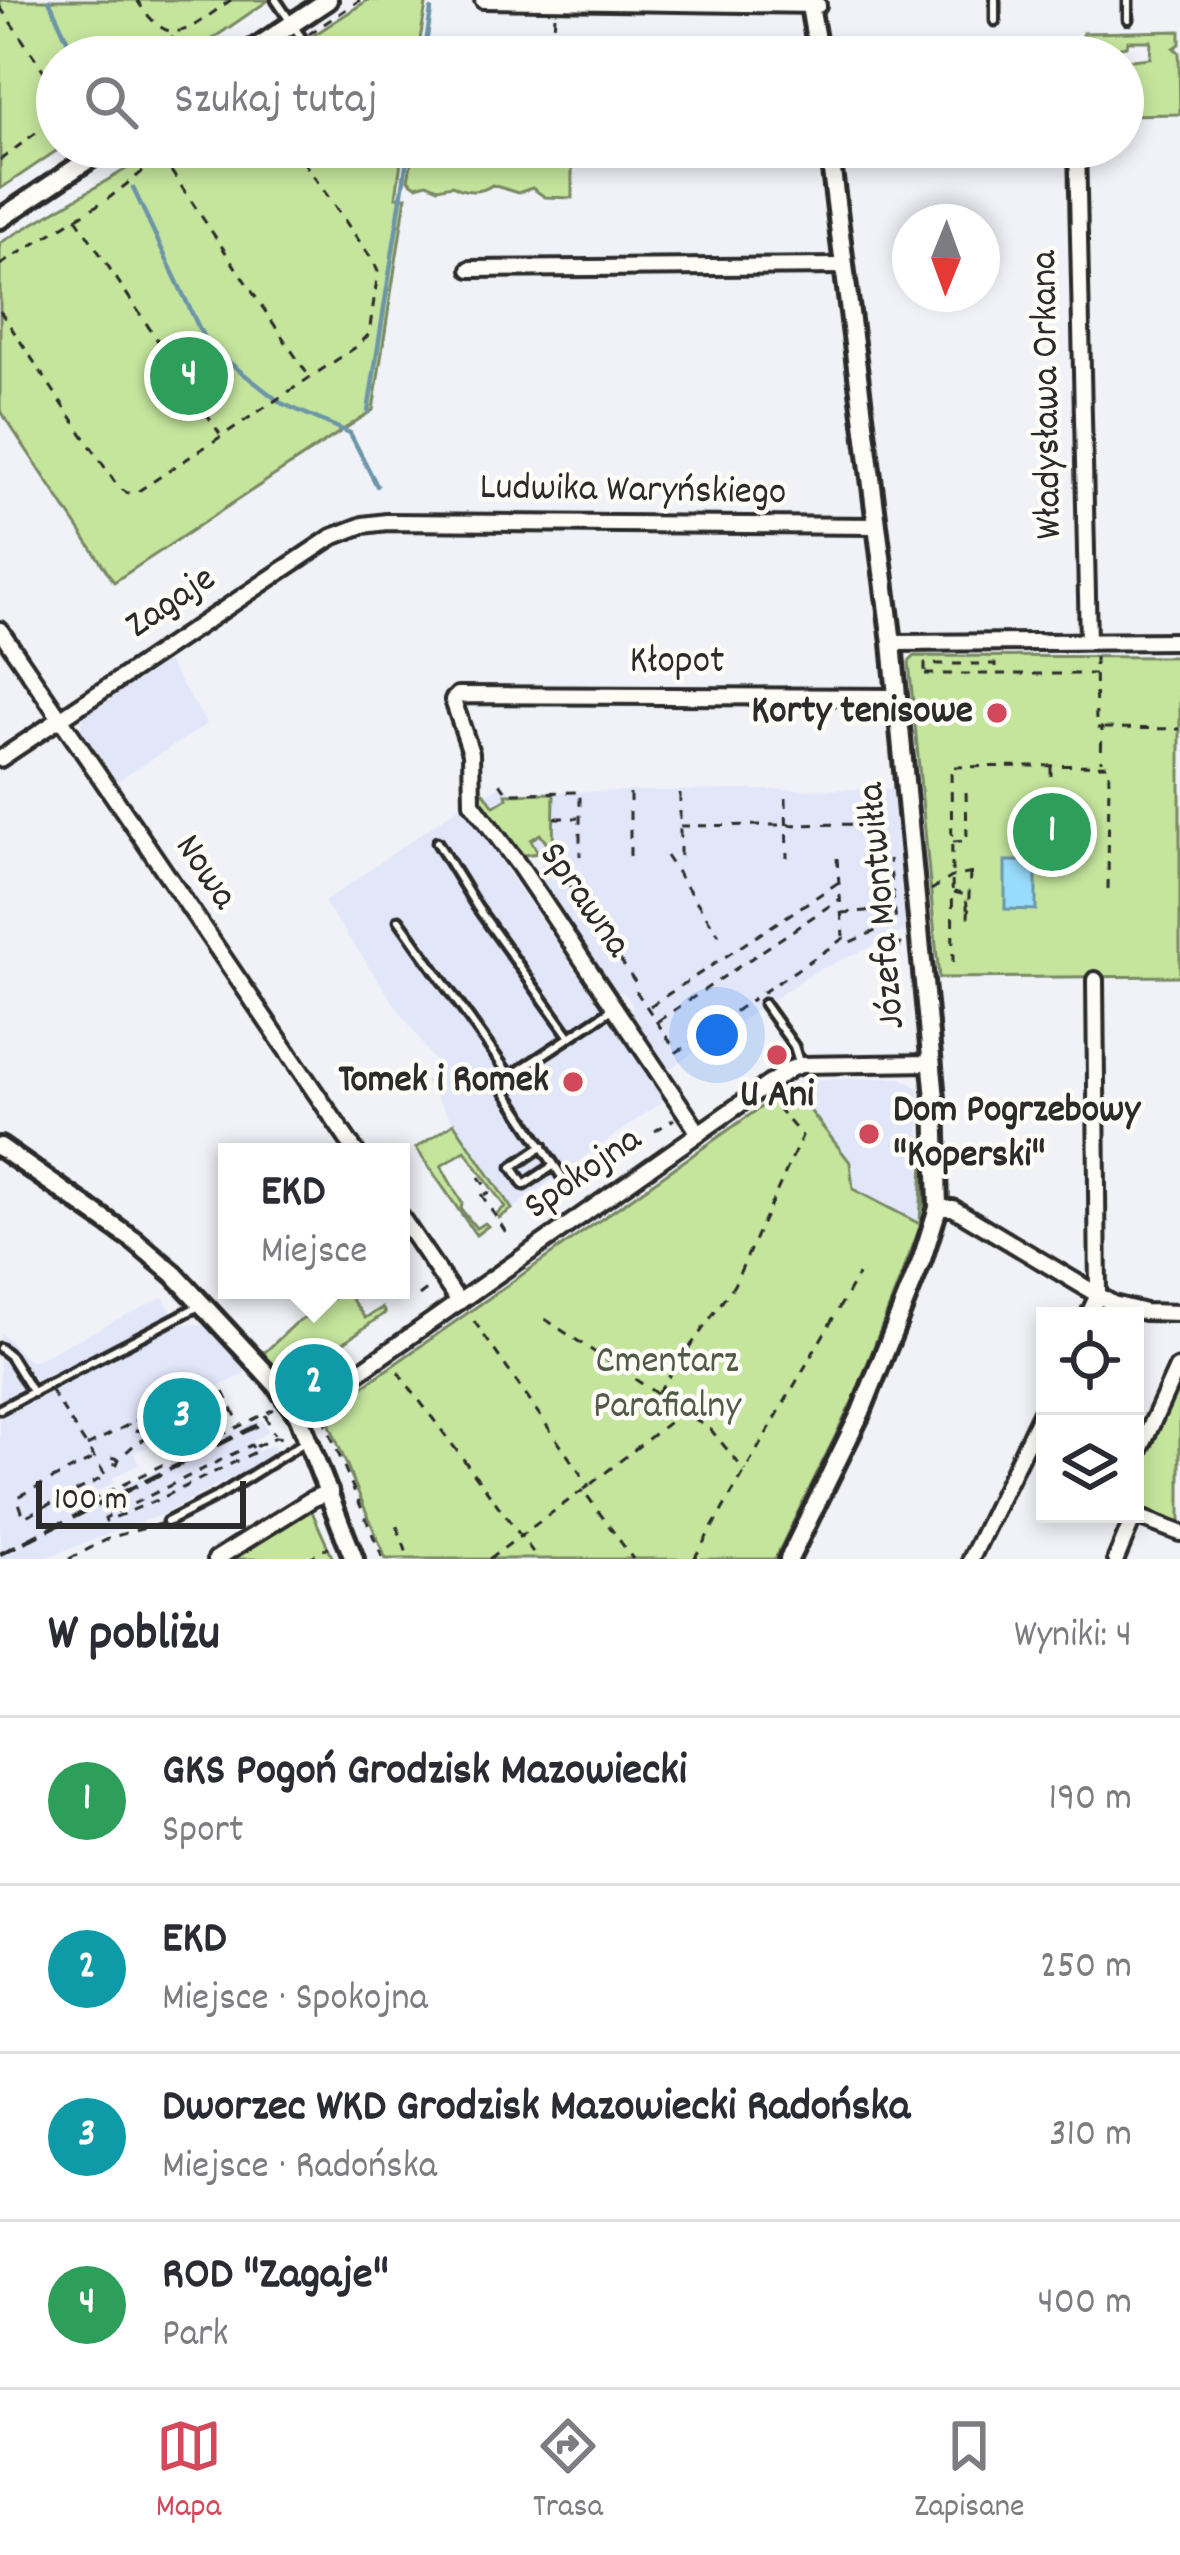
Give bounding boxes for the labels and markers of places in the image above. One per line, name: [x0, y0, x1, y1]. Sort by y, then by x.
pin: 4: [150, 331, 228, 421]
place label: Korty tenisowe: [751, 686, 973, 741]
marker: Korty tenisowe: [984, 700, 1010, 726]
pin: 1: [1013, 787, 1091, 877]
marker: U Ani: [764, 1042, 790, 1068]
place label: Tomek i Romek: [338, 1055, 549, 1110]
marker: Tomek i Romek: [560, 1069, 586, 1095]
place label: U Ani: [740, 1070, 814, 1125]
place label: Dom Pogrzebowy "Koperski": [893, 1085, 1141, 1185]
marker: Dom Pogrzebowy "Koperski": [856, 1121, 882, 1147]
pin: 2: [275, 1338, 353, 1428]
pin: 3: [143, 1372, 221, 1462]

